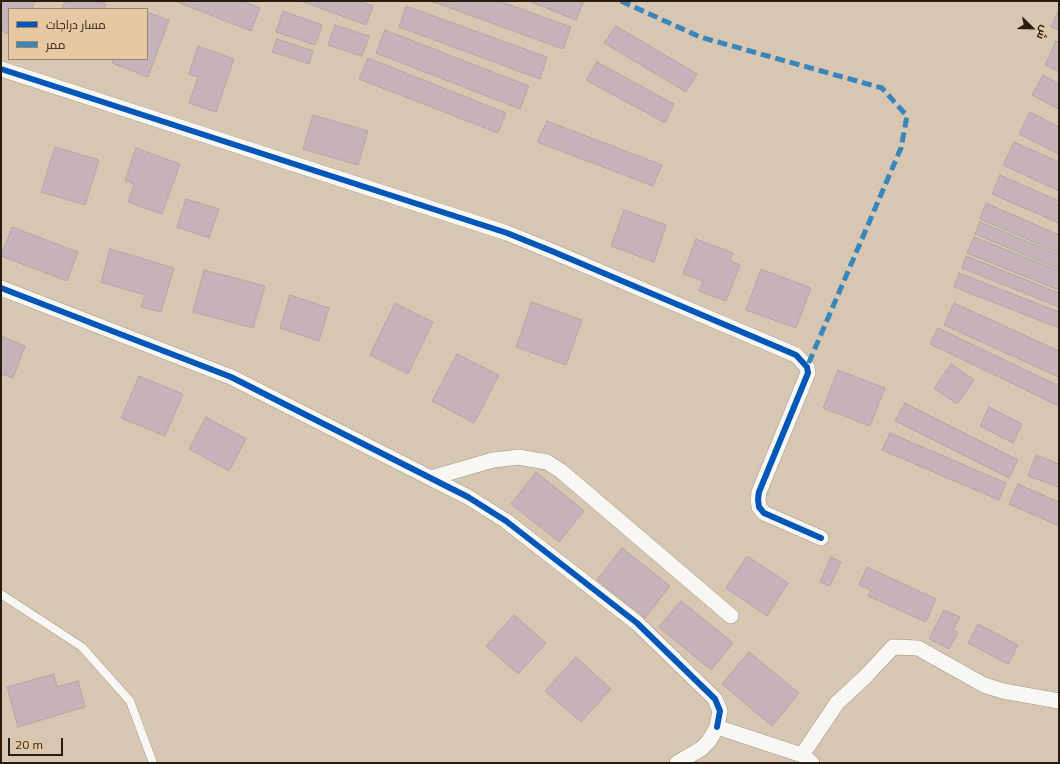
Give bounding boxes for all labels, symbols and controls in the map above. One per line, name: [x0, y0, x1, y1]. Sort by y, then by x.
legend: [8, 8, 148, 60]
north arrow: [1012, 8, 1052, 48]
text: مسار دراجات: [46, 17, 106, 32]
text: ش: [1034, 23, 1052, 42]
text: ممر: [46, 37, 65, 52]
scale bar: [10, 730, 65, 756]
text: 20 m: [15, 737, 43, 752]

